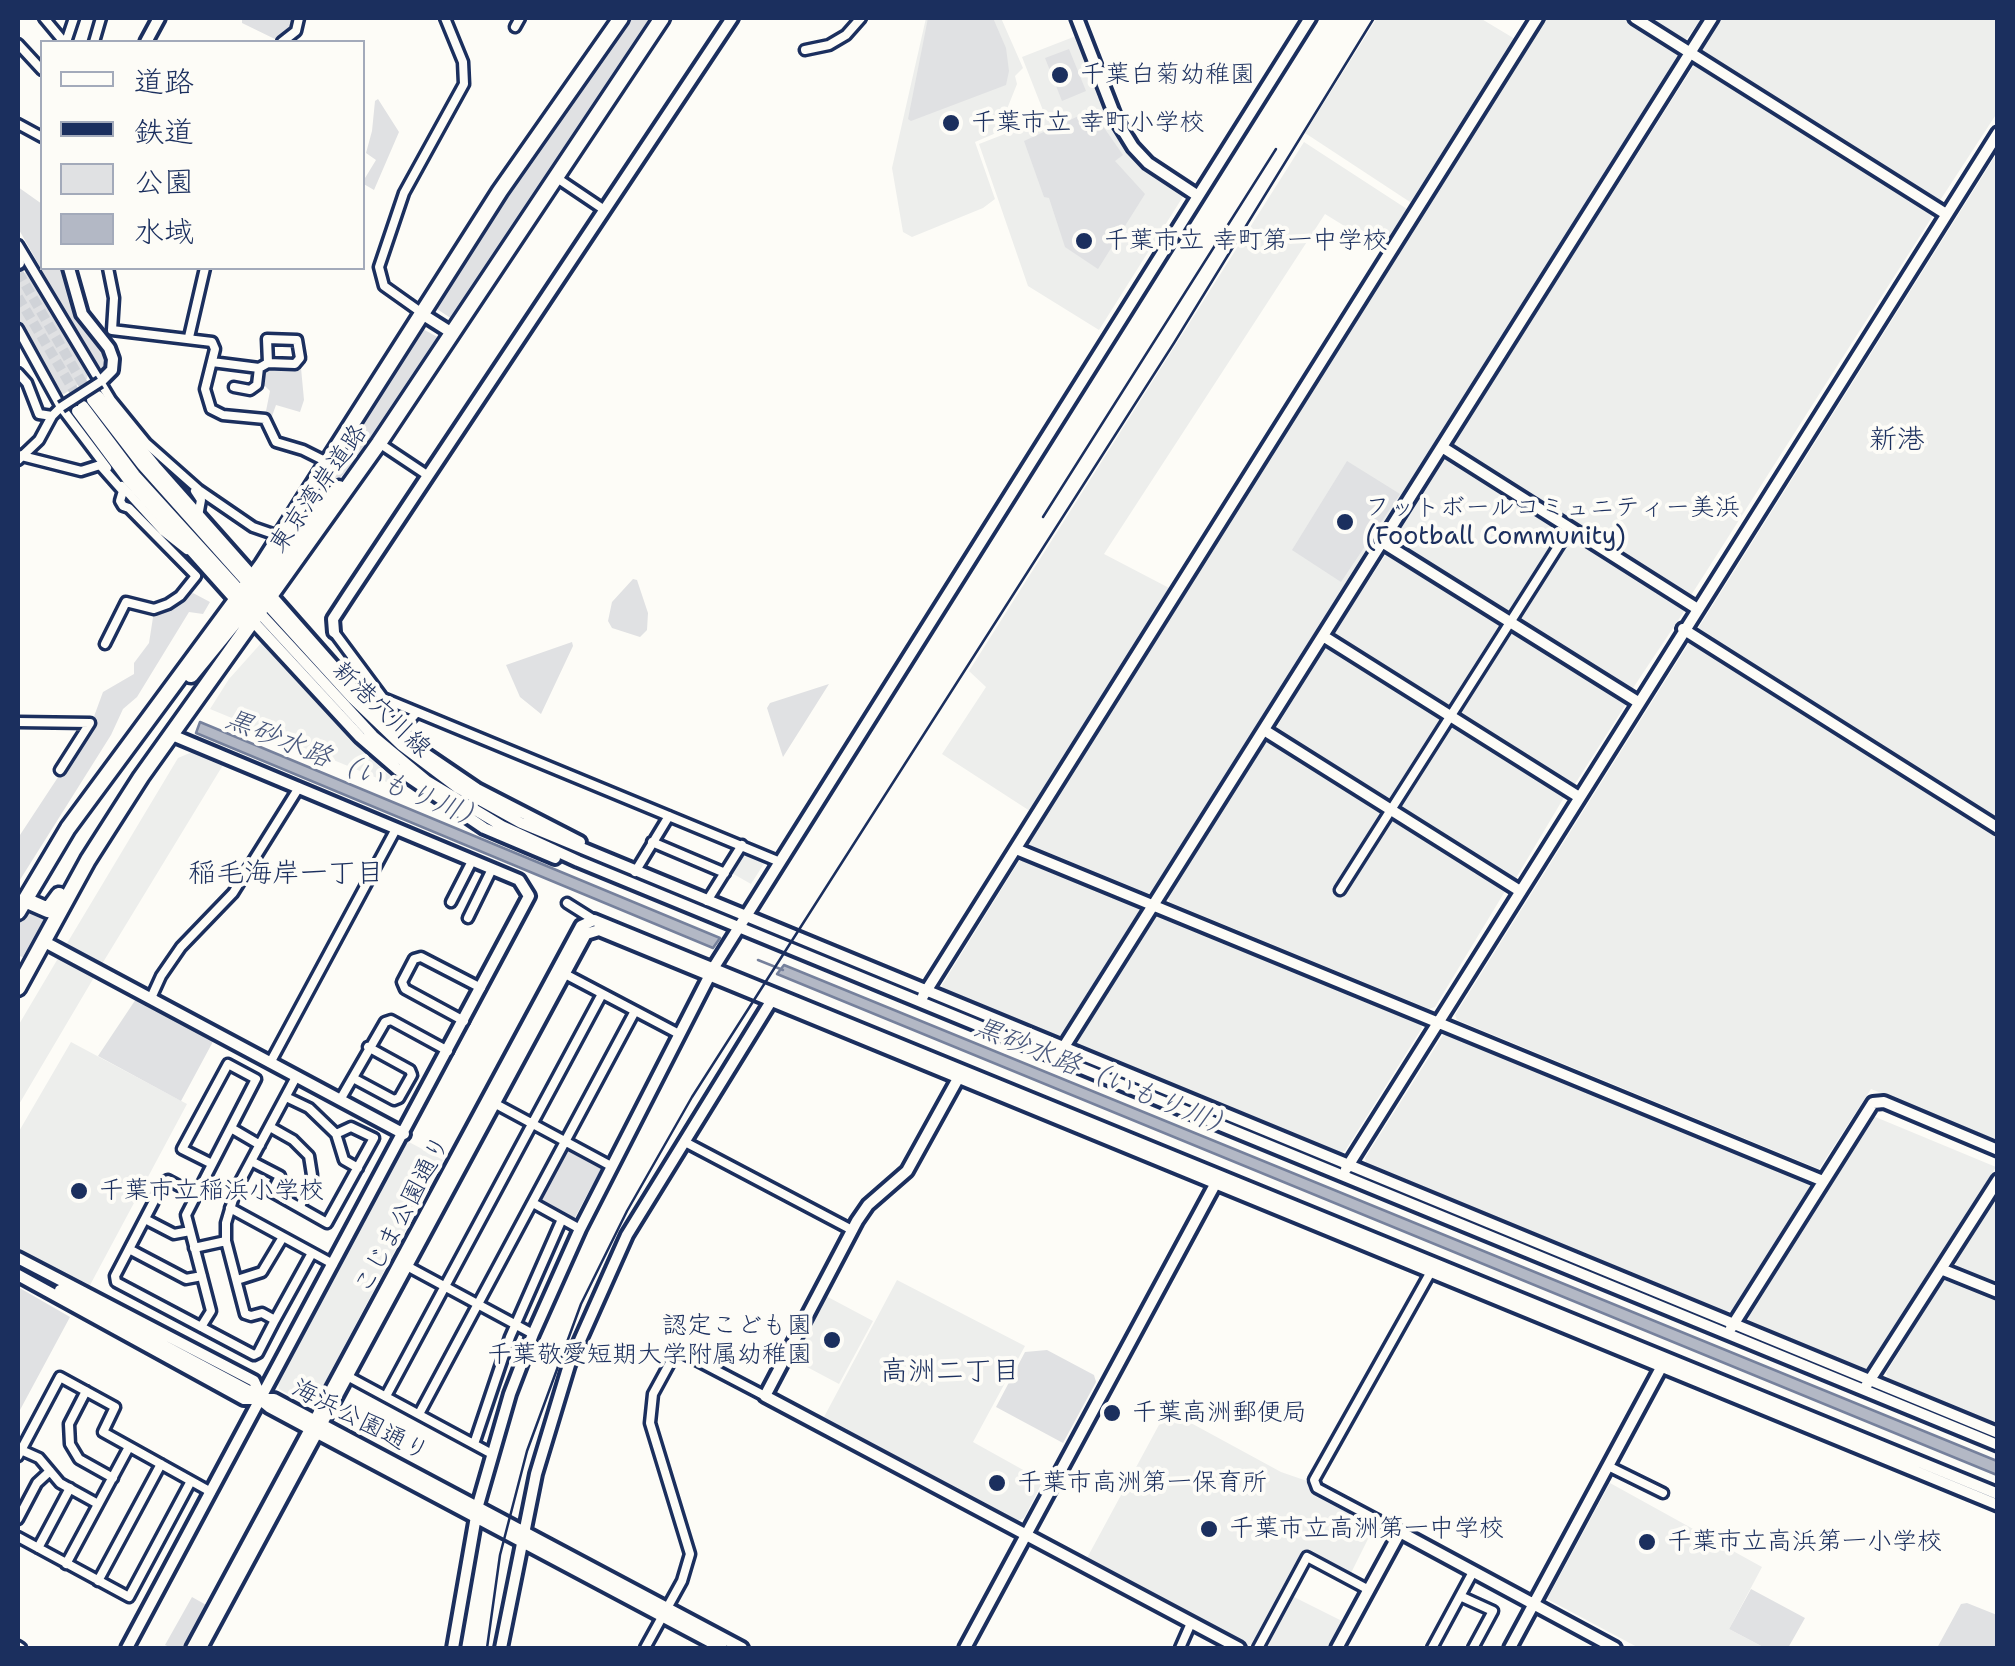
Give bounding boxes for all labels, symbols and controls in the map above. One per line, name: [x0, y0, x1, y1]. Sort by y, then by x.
legend: [40, 40, 365, 270]
place label: 千葉白菊幼稚園: [1080, 60, 1255, 90]
text: 道路: [134, 61, 194, 102]
marker: 千葉白菊幼稚園: [1049, 64, 1071, 86]
place label: 千葉市立 幸町小学校: [971, 108, 1205, 138]
text: 鉄道: [134, 111, 194, 152]
marker: 千葉市立 幸町小学校: [940, 112, 962, 134]
text: 公園: [134, 161, 194, 202]
text: 水域: [134, 211, 194, 252]
place label: 千葉市立 幸町第一中学校: [1104, 226, 1388, 256]
marker: 千葉市立 幸町第一中学校: [1073, 230, 1095, 252]
street label: 東京湾岸道路: [264, 419, 374, 559]
district label: 新港: [1869, 424, 1925, 458]
place label: フットボールコミュニティー美浜 (Football Community): [1365, 493, 1740, 552]
marker: フットボールコミュニティー美浜 (Football Community): [1334, 511, 1356, 533]
street label: 新港穴川線: [326, 656, 436, 764]
water label: 黒砂水路（いもり川）: [220, 703, 492, 839]
district label: 稲毛海岸一丁目: [188, 858, 384, 892]
water label: 黒砂水路（いもり川）: [969, 1011, 1241, 1147]
street label: こじま公園通り: [349, 1131, 457, 1299]
place label: 千葉市立稲浜小学校: [99, 1176, 324, 1206]
marker: 千葉市立稲浜小学校: [68, 1180, 90, 1202]
place label: 認定こども園 千葉敬愛短期大学附属幼稚園: [487, 1311, 812, 1370]
marker: 認定こども園 千葉敬愛短期大学附属幼稚園: [821, 1329, 843, 1351]
district label: 高洲二丁目: [880, 1356, 1020, 1390]
street label: 海浜公園通り: [286, 1374, 434, 1468]
place label: 千葉高洲郵便局: [1132, 1398, 1307, 1428]
marker: 千葉高洲郵便局: [1101, 1402, 1123, 1424]
place label: 千葉市高洲第一保育所: [1017, 1468, 1267, 1498]
marker: 千葉市高洲第一保育所: [986, 1472, 1008, 1494]
place label: 千葉市立高洲第一中学校: [1229, 1514, 1504, 1544]
marker: 千葉市立高洲第一中学校: [1198, 1518, 1220, 1540]
place label: 千葉市立高浜第一小学校: [1667, 1527, 1942, 1557]
marker: 千葉市立高浜第一小学校: [1636, 1531, 1658, 1553]

